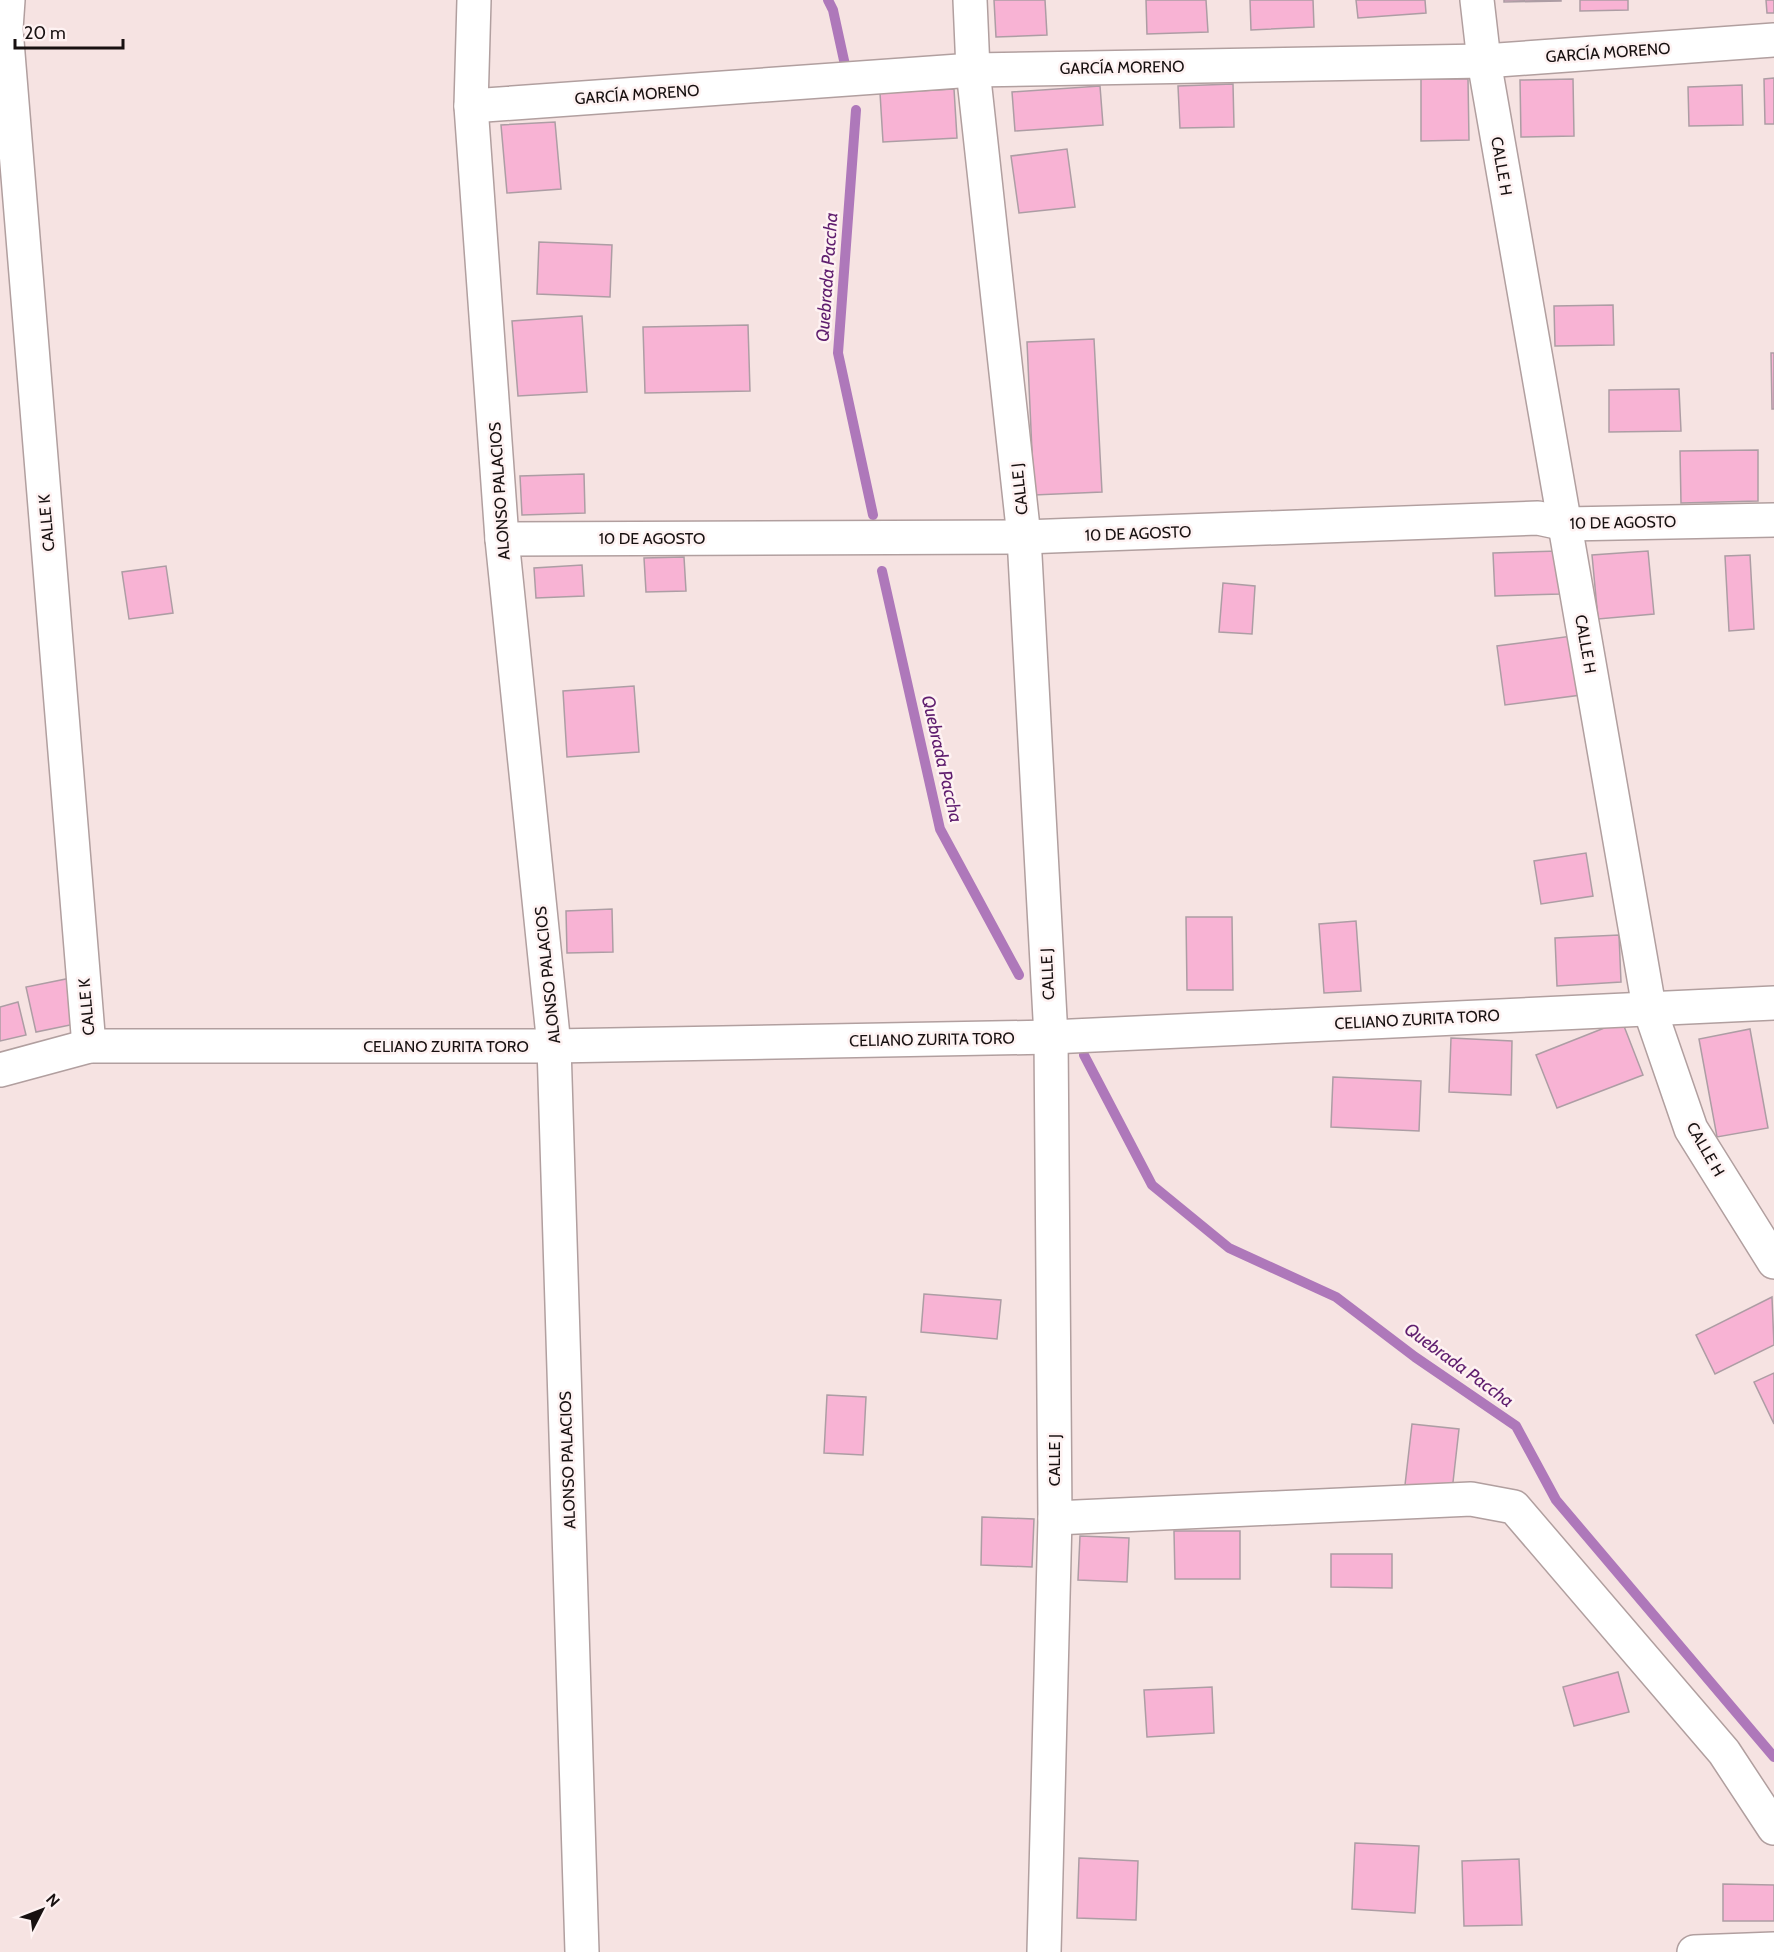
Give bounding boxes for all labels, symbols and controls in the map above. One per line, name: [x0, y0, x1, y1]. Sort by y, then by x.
scale bar: [15, 12, 123, 50]
text: 20 m: [24, 22, 66, 44]
street label: GARCÍA MORENO: [1545, 39, 1671, 66]
street label: GARCÍA MORENO: [1059, 57, 1185, 78]
street label: GARCÍA MORENO: [574, 81, 700, 108]
street label: CALLE H: [1487, 135, 1516, 197]
water label: Quebrada Paccha: [811, 211, 843, 343]
street label: ALONSO PALACIOS: [485, 421, 514, 560]
street label: CALLE J: [1007, 462, 1032, 516]
street label: CALLE K: [35, 494, 58, 552]
street label: 10 DE AGOSTO: [1570, 512, 1676, 533]
street label: 10 DE AGOSTO: [1084, 522, 1192, 545]
street label: 10 DE AGOSTO: [599, 529, 705, 548]
street label: CALLE H: [1571, 613, 1600, 675]
water label: Quebrada Paccha: [917, 693, 967, 825]
street label: ALONSO PALACIOS: [531, 905, 564, 1045]
street label: CALLE J: [1037, 947, 1058, 1001]
street label: CALLE K: [75, 978, 98, 1036]
street label: CELIANO ZURITA TORO: [1334, 1006, 1500, 1033]
street label: CELIANO ZURITA TORO: [849, 1029, 1015, 1050]
street label: CELIANO ZURITA TORO: [363, 1037, 529, 1056]
street label: CALLE H: [1682, 1119, 1729, 1180]
water label: Quebrada Paccha: [1400, 1318, 1518, 1412]
street label: ALONSO PALACIOS: [556, 1391, 579, 1529]
street label: CALLE J: [1045, 1434, 1064, 1486]
north arrow: [12, 1880, 72, 1940]
text: N: [42, 1890, 64, 1911]

